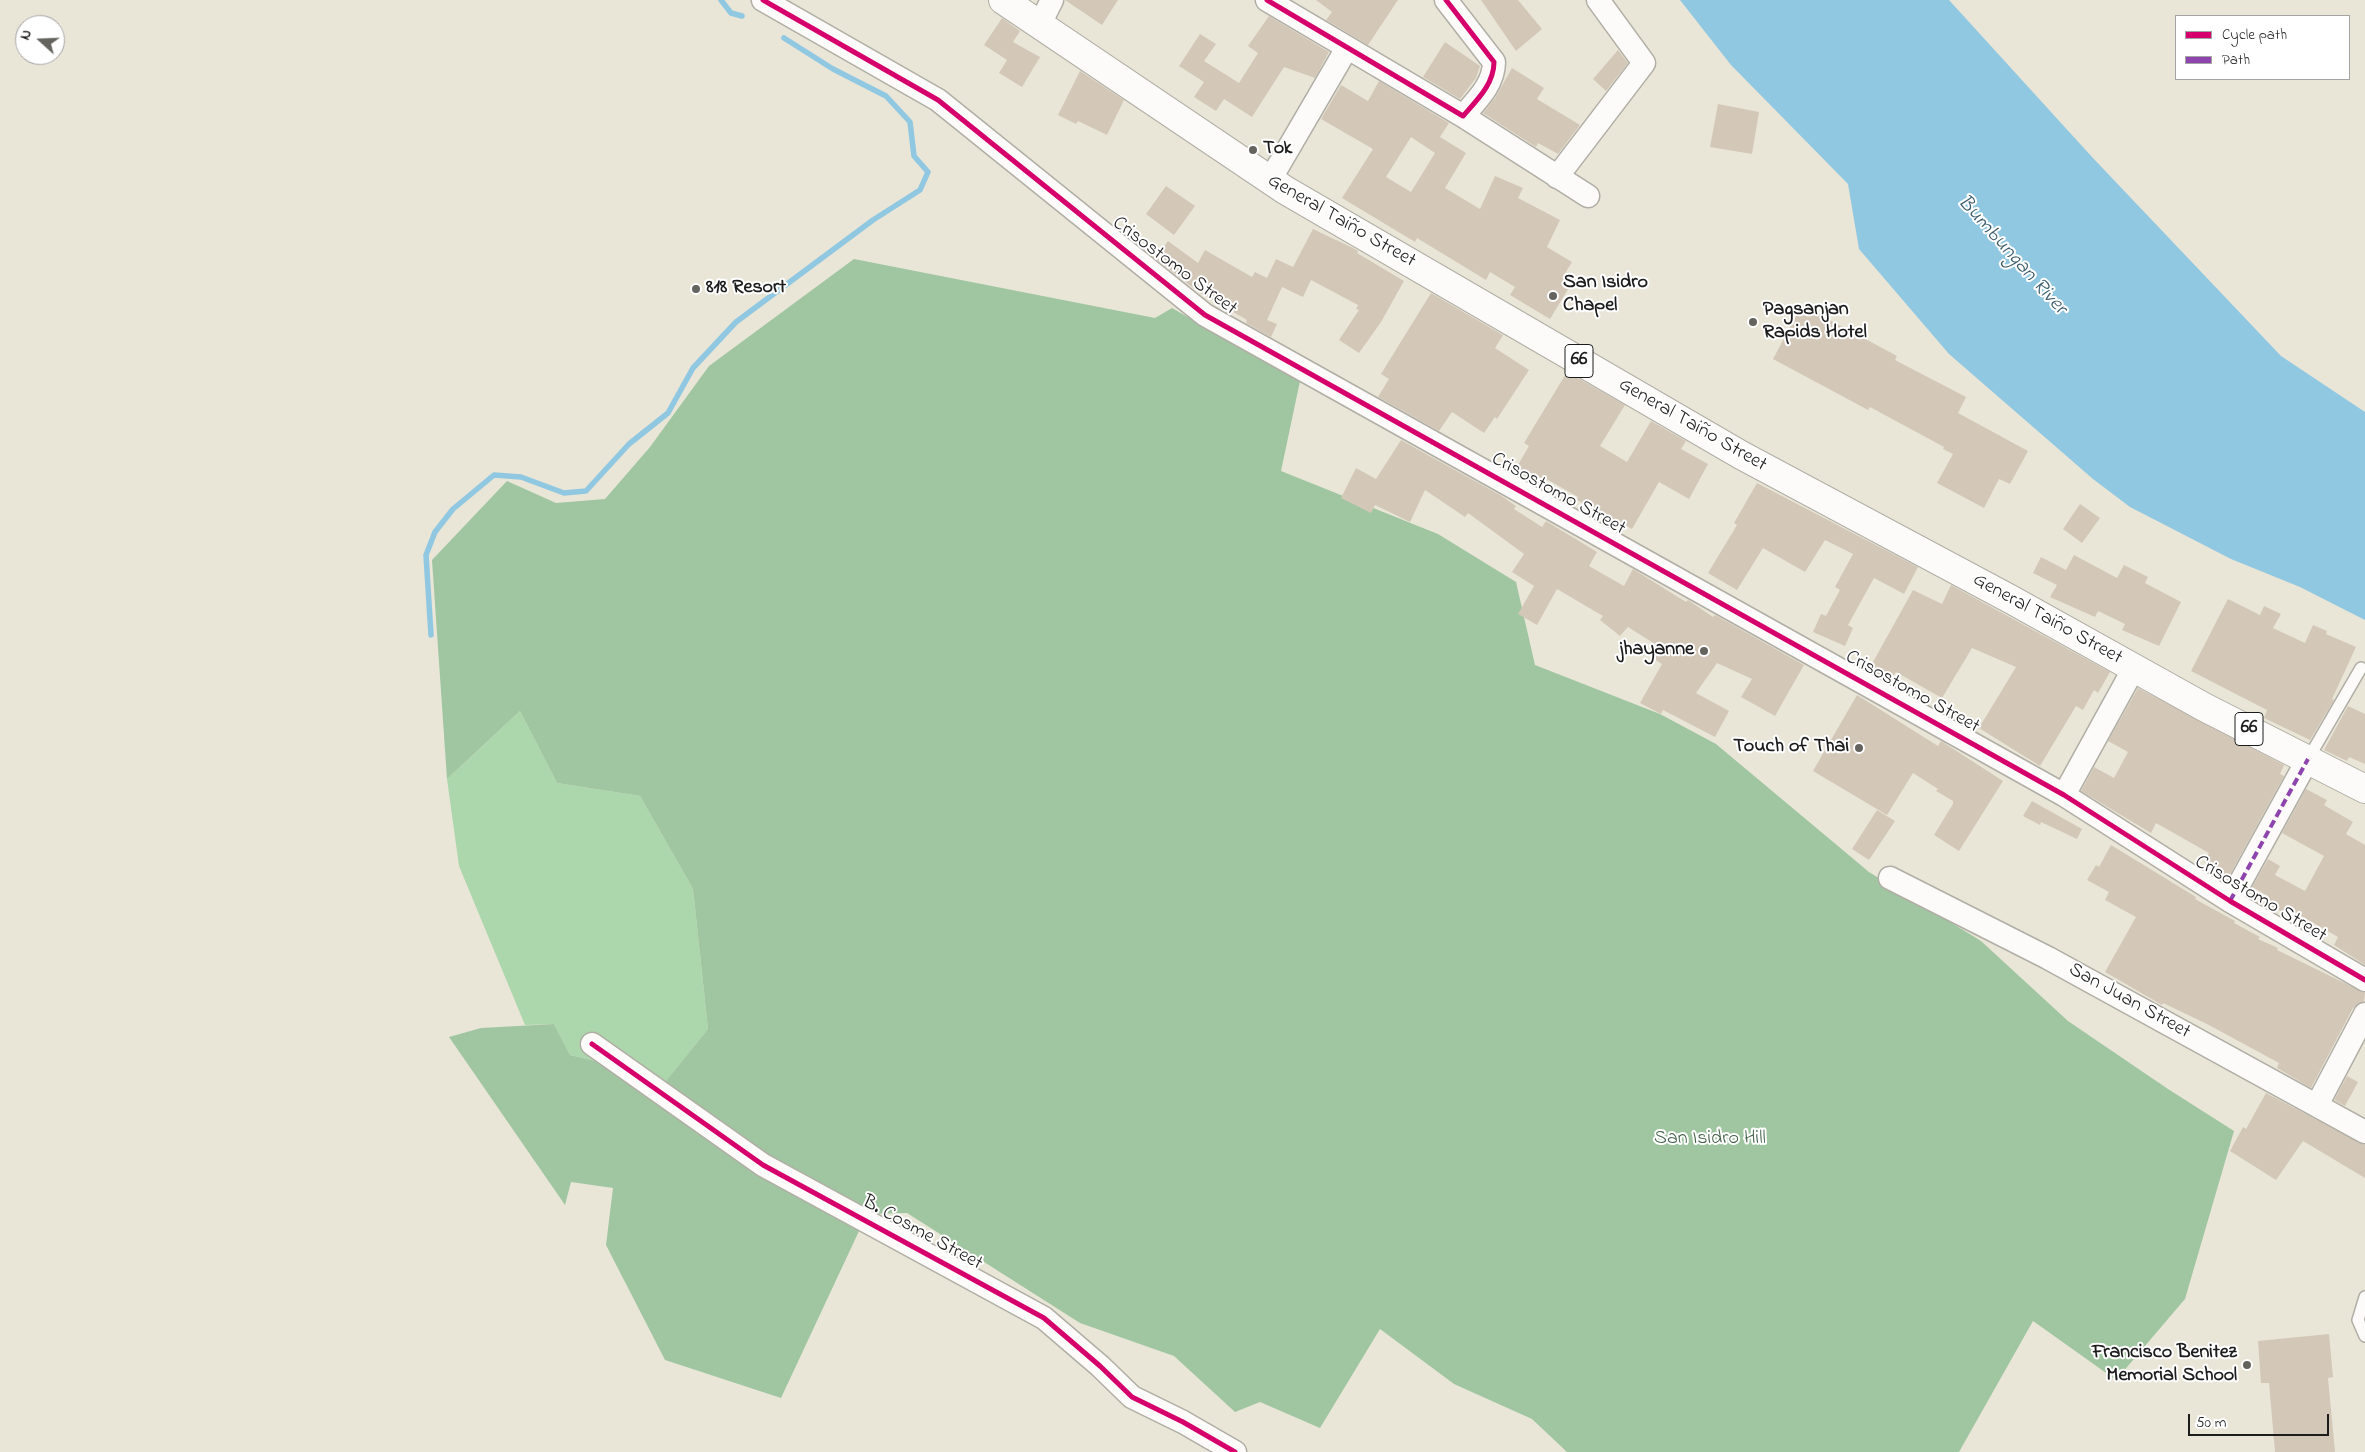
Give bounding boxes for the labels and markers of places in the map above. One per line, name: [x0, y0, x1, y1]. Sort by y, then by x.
place label: Tok: [1263, 138, 1292, 162]
marker: Tok: [1247, 144, 1259, 156]
place label: San Isidro Chapel: [1563, 272, 1648, 319]
place label: 818 Resort: [706, 277, 786, 301]
marker: 818 Resort: [690, 283, 702, 295]
marker: San Isidro Chapel: [1547, 290, 1559, 302]
place label: Pagsanjan Rapids Hotel: [1763, 299, 1867, 346]
marker: Pagsanjan Rapids Hotel: [1747, 316, 1759, 328]
place label: jhayanne: [1619, 639, 1694, 663]
marker: jhayanne: [1698, 645, 1710, 657]
place label: Touch of Thai: [1733, 736, 1849, 760]
marker: Touch of Thai: [1853, 742, 1865, 754]
place label: Francisco Benitez Memorial School: [2092, 1342, 2237, 1389]
marker: Francisco Benitez Memorial School: [2241, 1359, 2253, 1371]

